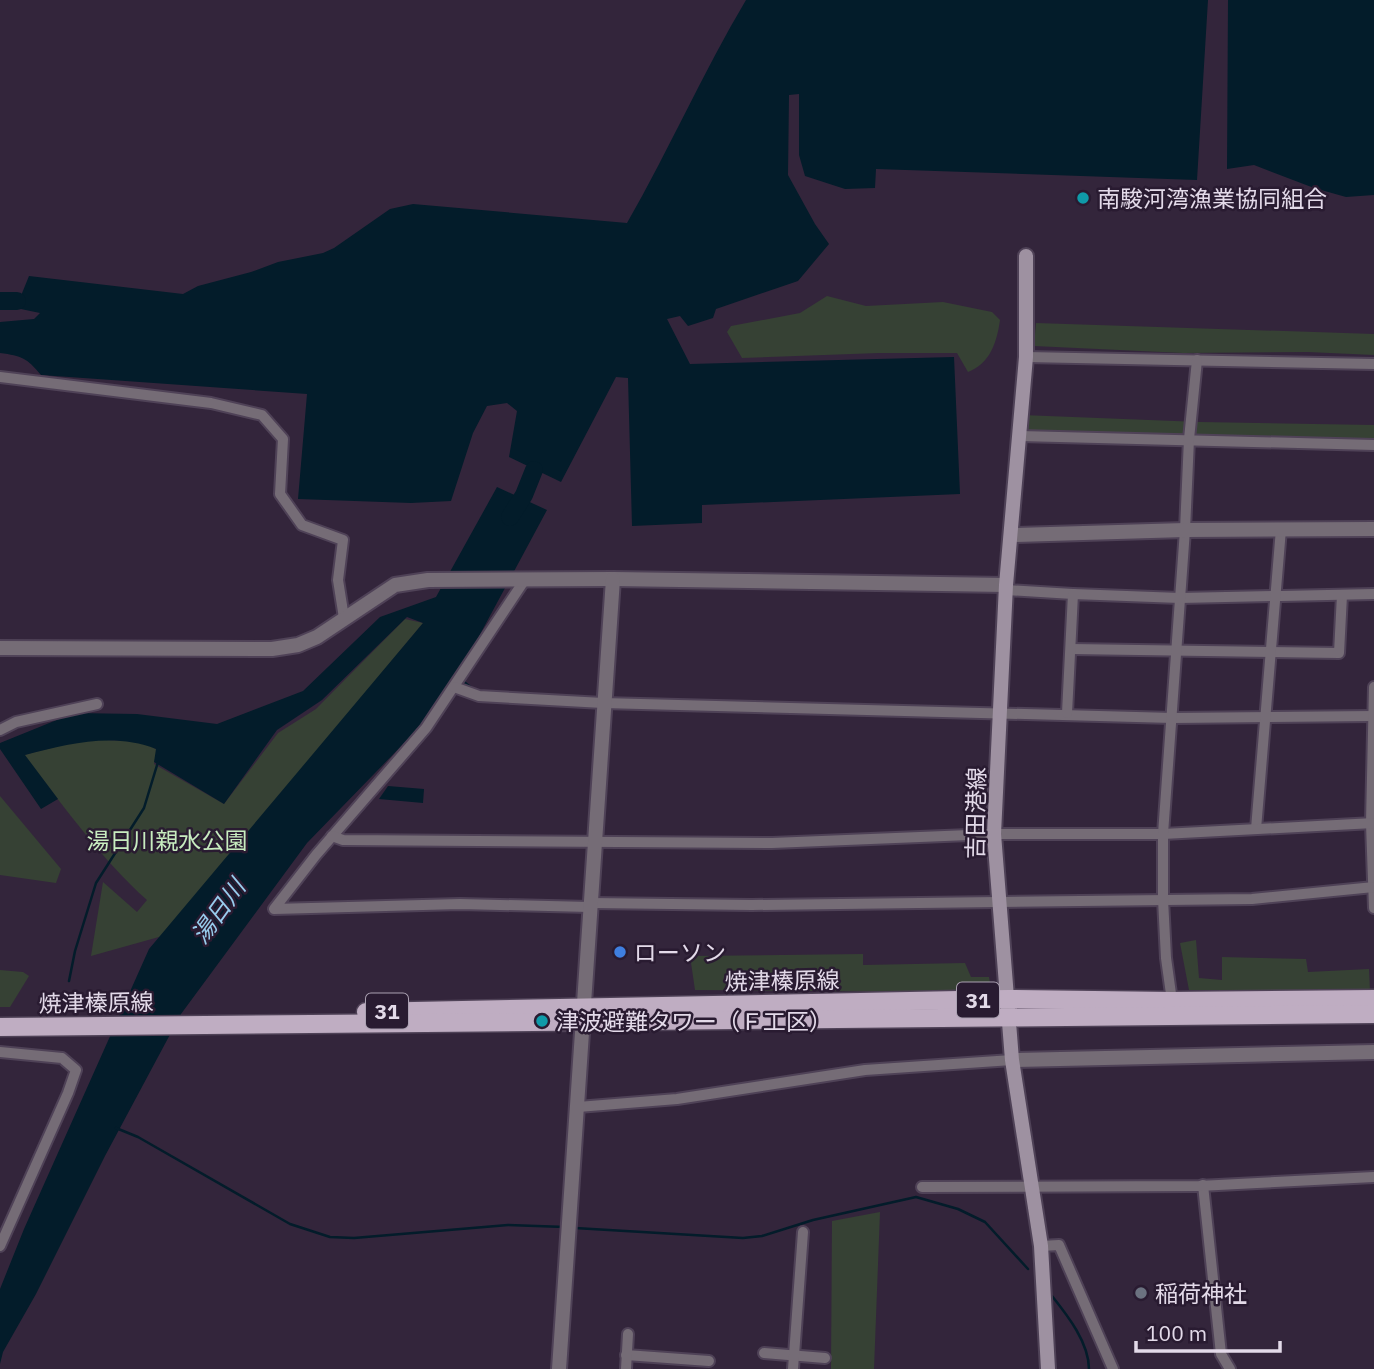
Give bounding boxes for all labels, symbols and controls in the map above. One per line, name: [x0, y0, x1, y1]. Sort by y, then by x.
place label: 南駿河湾漁業協同組合: [1097, 183, 1327, 213]
marker: 南駿河湾漁業協同組合: [1075, 190, 1091, 206]
street label: 吉田港線: [959, 767, 991, 859]
park label: 湯日川親水公園: [87, 825, 248, 855]
water label: 湯日川: [184, 870, 254, 950]
place label: ローソン: [634, 937, 726, 967]
marker: ローソン: [612, 944, 628, 960]
street label: 焼津榛原線: [724, 964, 840, 996]
road number: 31: [957, 982, 999, 1018]
street label: 焼津榛原線: [38, 986, 154, 1018]
road number: 31: [366, 993, 408, 1028]
place label: 津波避難タワー（Ｆ工区）: [556, 1006, 832, 1036]
marker: 津波避難タワー（Ｆ工区）: [534, 1013, 550, 1029]
place label: 稲荷神社: [1155, 1278, 1247, 1308]
marker: 稲荷神社: [1133, 1285, 1149, 1301]
scale bar: [1136, 1310, 1280, 1354]
text: 100 m: [1146, 1319, 1207, 1347]

